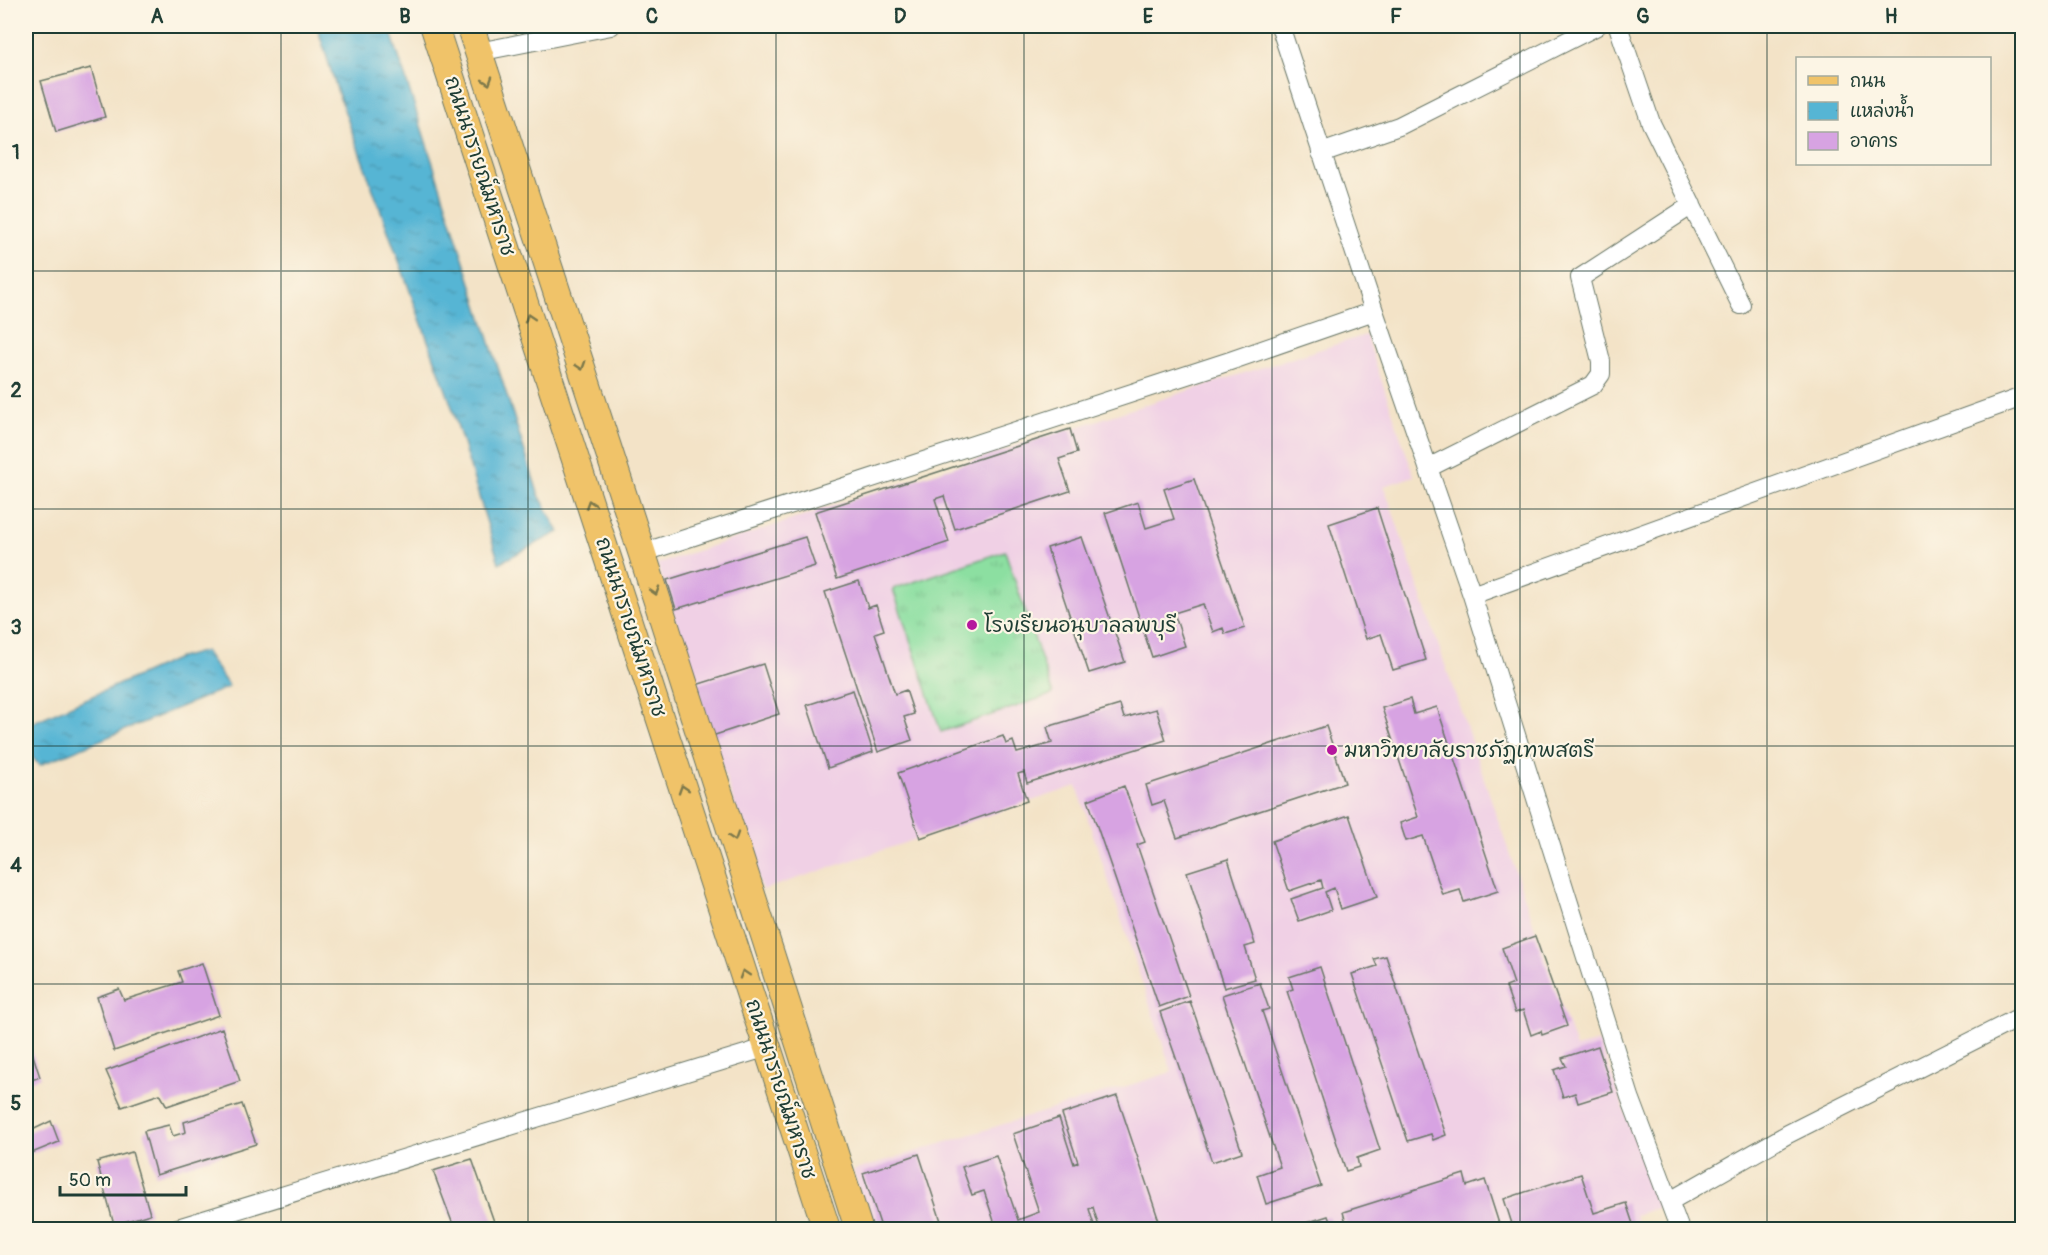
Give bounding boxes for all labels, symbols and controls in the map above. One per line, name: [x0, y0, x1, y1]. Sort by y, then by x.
text: A: [151, 4, 164, 29]
text: B: [399, 4, 411, 29]
text: C: [646, 4, 658, 29]
text: D: [894, 4, 907, 29]
text: E: [1143, 4, 1154, 29]
text: F: [1390, 4, 1402, 29]
text: G: [1636, 4, 1650, 29]
text: H: [1885, 4, 1898, 29]
legend: [1796, 57, 1991, 165]
text: ถนน: [1850, 70, 1885, 93]
street label: ถนนนารายณ์มหาราช: [438, 73, 522, 259]
one-way arrow: [481, 75, 493, 86]
text: แหล่งน้ำ: [1850, 94, 1914, 123]
text: อาคาร: [1850, 130, 1898, 153]
text: 1: [12, 140, 20, 165]
one-way arrow: [524, 313, 537, 324]
one-way arrow: [574, 360, 587, 371]
text: 2: [10, 378, 22, 403]
one-way arrow: [585, 499, 597, 510]
street label: ถนนนารายณ์มหาราช: [589, 534, 673, 720]
one-way arrow: [648, 585, 660, 596]
place label: โรงเรียนอนุบาลลพบุรี: [984, 612, 1176, 641]
text: 3: [10, 615, 22, 640]
marker: โรงเรียนอนุบาลลพบุรี: [965, 618, 979, 632]
place label: มหาวิทยาลัยราชภัฏเทพสตรี: [1344, 737, 1594, 764]
marker: มหาวิทยาลัยราชภัฏเทพสตรี: [1325, 743, 1339, 757]
one-way arrow: [678, 784, 691, 795]
one-way arrow: [726, 831, 739, 842]
text: 4: [10, 853, 22, 878]
one-way arrow: [739, 969, 751, 980]
street label: ถนนนารายณ์มหาราช: [739, 996, 823, 1182]
text: 5: [11, 1091, 22, 1116]
scale bar: [60, 1159, 186, 1197]
text: 50 m: [69, 1169, 111, 1192]

